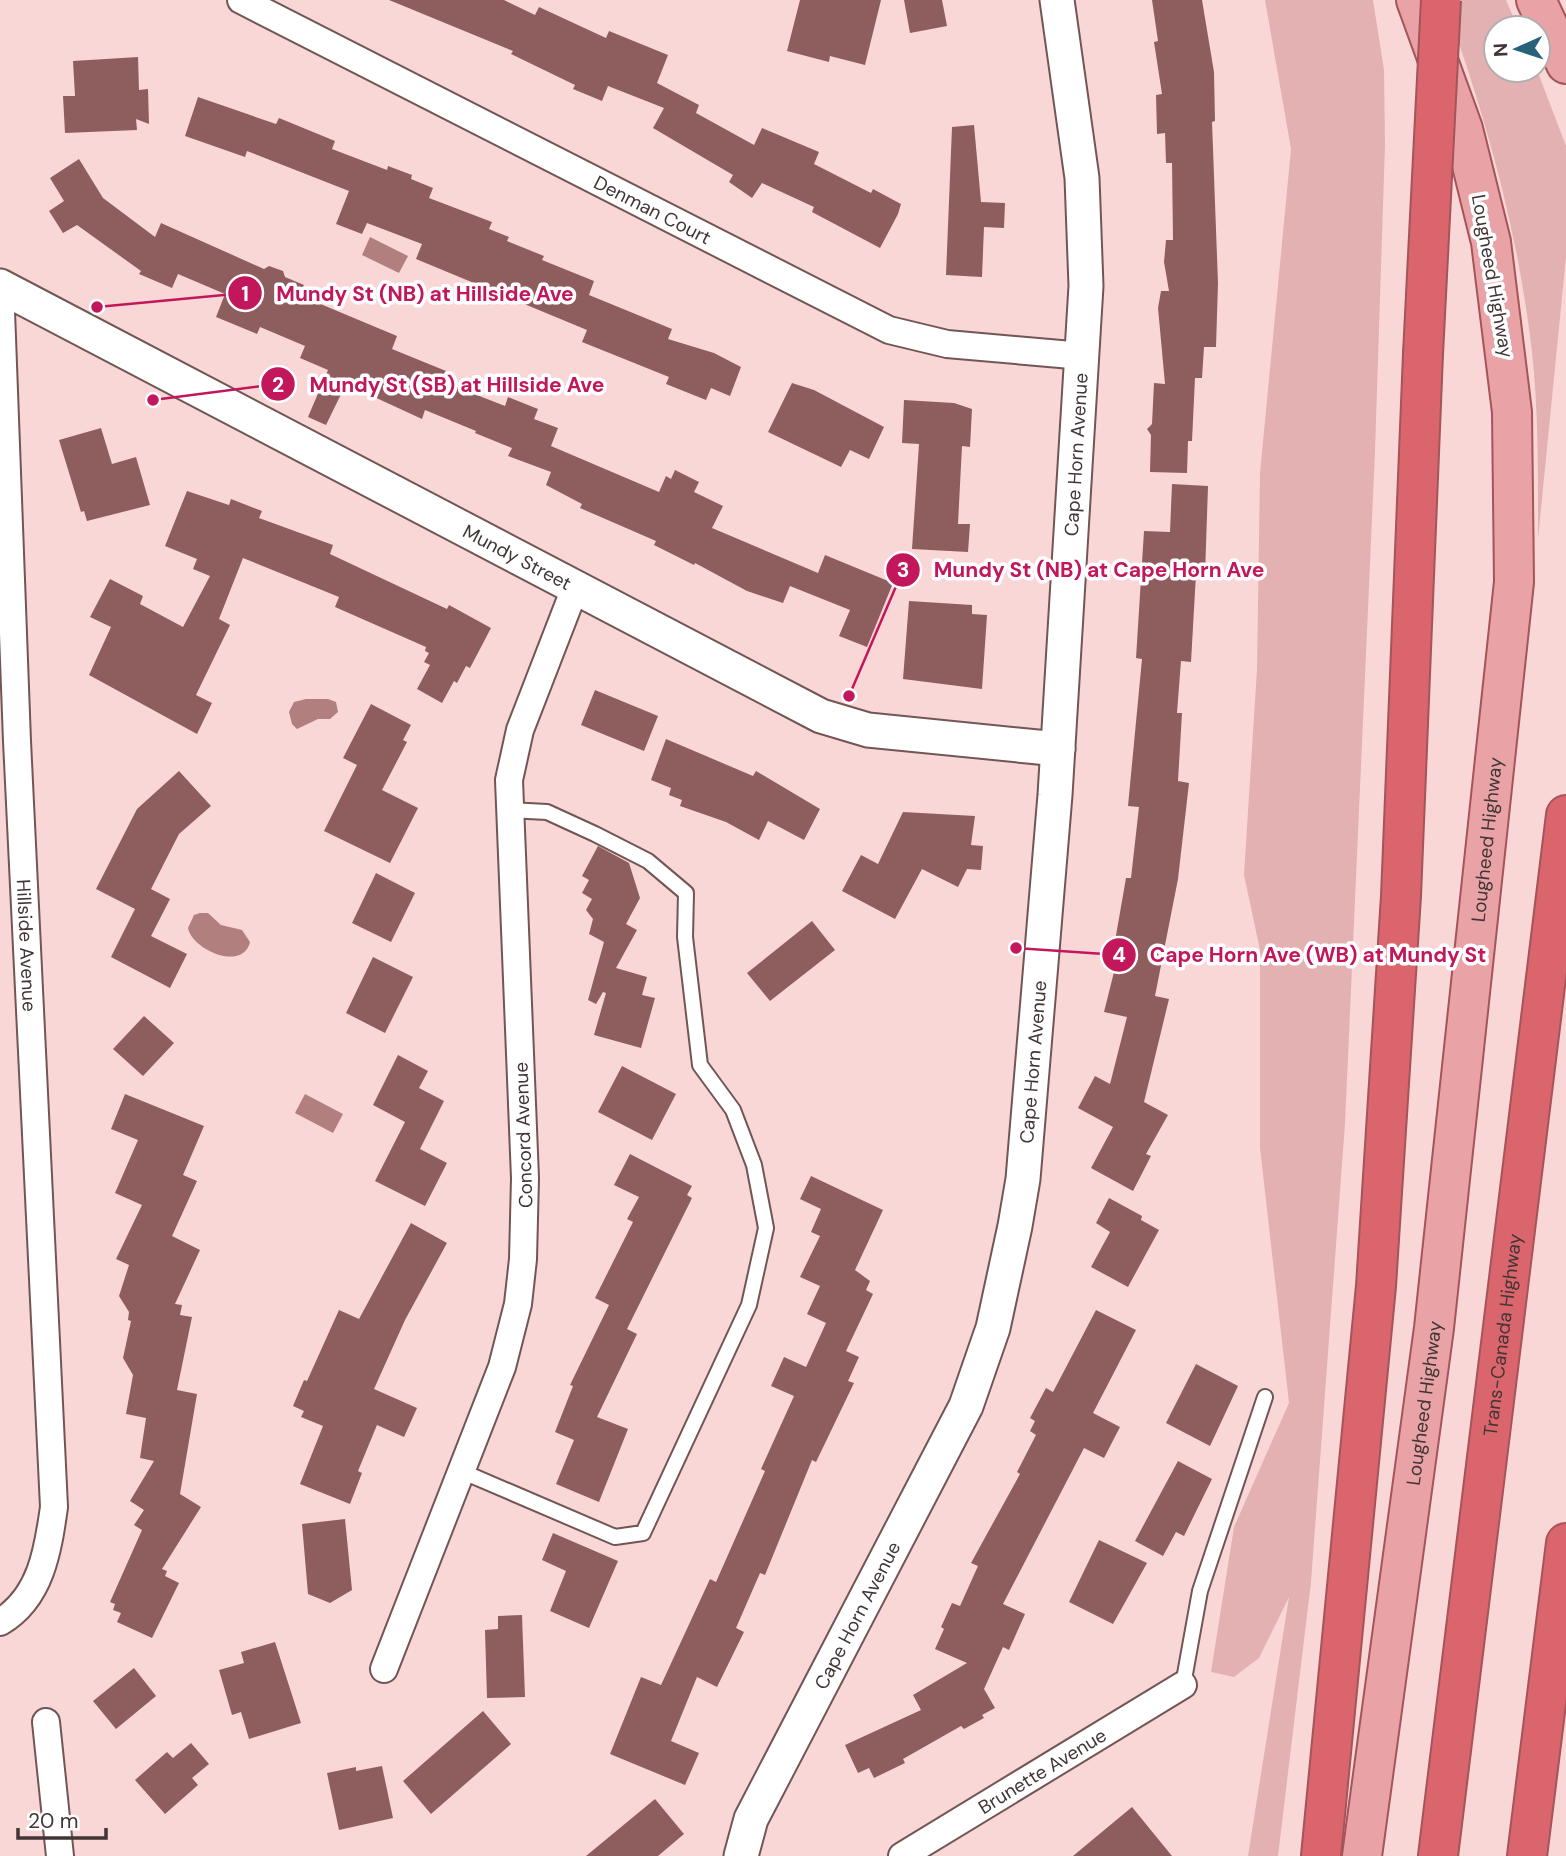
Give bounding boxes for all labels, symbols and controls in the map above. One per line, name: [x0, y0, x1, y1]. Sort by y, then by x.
north arrow: [1482, 14, 1552, 84]
text: N: [1488, 42, 1513, 57]
street label: Denman Court: [590, 170, 715, 250]
street label: Lougheed Highway: [1466, 192, 1519, 360]
callout: Mundy St (NB) at Hillside Ave: [227, 272, 588, 314]
text: 1: [241, 280, 249, 308]
text: Mundy St (NB) at Hillside Ave: [276, 280, 574, 308]
callout: Mundy St (SB) at Hillside Ave: [261, 363, 618, 405]
text: 2: [272, 371, 284, 399]
text: Mundy St (SB) at Hillside Ave: [310, 371, 604, 399]
street label: Cape Horn Avenue: [1059, 372, 1094, 537]
street label: Mundy Street: [458, 519, 576, 596]
callout: Mundy St (NB) at Cape Horn Ave: [885, 549, 1279, 591]
text: 3: [897, 556, 909, 584]
text: Mundy St (NB) at Cape Horn Ave: [934, 556, 1264, 584]
street label: Lougheed Highway: [1466, 756, 1508, 923]
street label: Hillside Avenue: [11, 879, 42, 1012]
callout: Cape Horn Ave (WB) at Mundy St: [1101, 934, 1501, 976]
text: 4: [1112, 941, 1126, 969]
text: Cape Horn Ave (WB) at Mundy St: [1150, 941, 1486, 969]
street label: Cape Horn Avenue: [1014, 979, 1053, 1144]
street label: Concord Avenue: [508, 1062, 539, 1208]
street label: Trans-Canada Highway: [1478, 1232, 1527, 1438]
street label: Lougheed Highway: [1401, 1319, 1448, 1487]
street label: Cape Horn Avenue: [809, 1537, 906, 1694]
street label: Brunette Avenue: [974, 1723, 1111, 1820]
scale bar: [18, 1797, 105, 1841]
text: 20 m: [28, 1807, 79, 1835]

